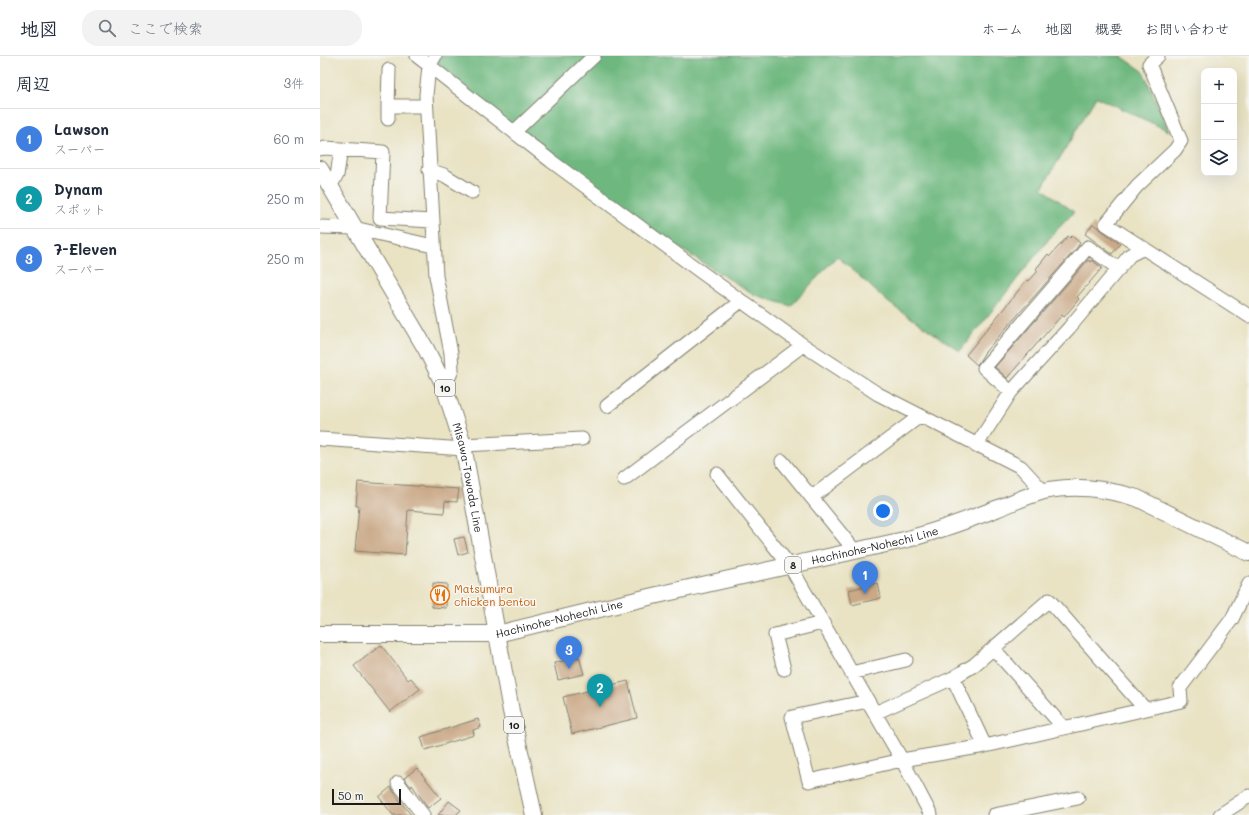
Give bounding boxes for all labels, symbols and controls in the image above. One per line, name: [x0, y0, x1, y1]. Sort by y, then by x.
search box: [82, 10, 362, 46]
text: 地図: [20, 16, 58, 41]
icon: search: [96, 17, 118, 39]
text: ここで検索: [128, 18, 203, 38]
text: ホーム: [982, 19, 1023, 38]
text: 地図: [1045, 19, 1073, 38]
text: 概要: [1095, 19, 1123, 38]
text: お問い合わせ: [1145, 19, 1229, 38]
map controls: [1201, 68, 1237, 176]
button: +: [1201, 68, 1237, 104]
text: 周辺: [16, 72, 50, 94]
text: 3件: [283, 74, 304, 91]
button: −: [1201, 104, 1237, 140]
text: Lawson: [54, 119, 109, 139]
text: 1: [26, 130, 32, 147]
text: 60 m: [274, 130, 304, 147]
text: スーパー: [54, 140, 105, 157]
button: layers: [1201, 140, 1237, 176]
text: Dynam: [54, 179, 103, 199]
text: 2: [25, 190, 33, 207]
text: 250 m: [267, 190, 304, 207]
text: スポット: [54, 200, 106, 217]
text: 7-Eleven: [54, 239, 117, 259]
text: 3: [25, 250, 33, 267]
text: 250 m: [267, 250, 304, 267]
text: スーパー: [54, 260, 105, 277]
road number: 10: [435, 380, 455, 396]
street label: Misawa-Towada Line: [449, 421, 487, 534]
your location: [873, 501, 893, 521]
street label: Hachinohe-Nohechi Line: [810, 522, 940, 568]
road number: 8: [785, 557, 801, 573]
pin: 1: [852, 561, 878, 594]
place label: Matsumura chicken bentou: [454, 581, 536, 609]
restaurant icon: Matsumura chicken bentou: [429, 584, 451, 606]
street label: Hachinohe-Nohechi Line: [494, 596, 624, 641]
pin: 3: [556, 636, 582, 669]
pin: 2: [587, 674, 613, 707]
road number: 10: [504, 717, 524, 733]
scale bar: [332, 787, 401, 806]
text: 50 m: [338, 788, 364, 803]

